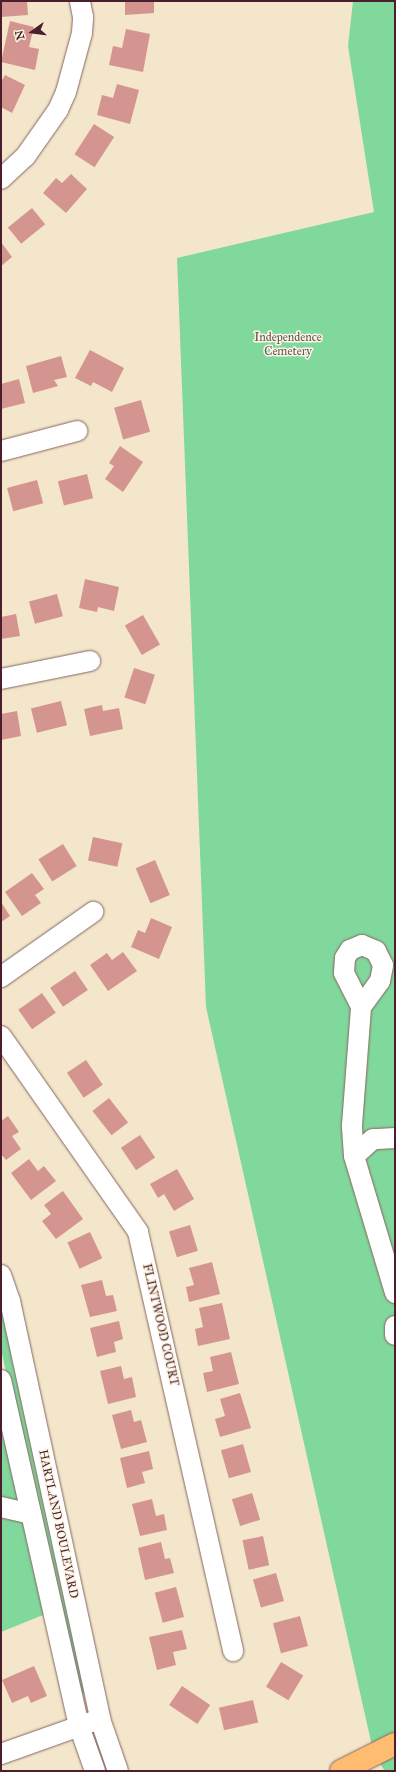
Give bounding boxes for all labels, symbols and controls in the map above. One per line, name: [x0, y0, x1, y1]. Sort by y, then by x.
north arrow: [12, 12, 52, 52]
text: N: [12, 29, 27, 41]
park label: Independence Cemetery: [254, 331, 322, 359]
street label: FLINTWOOD COURT: [139, 1263, 181, 1387]
street label: HARTLAND BOULEVARD: [35, 1448, 81, 1600]

